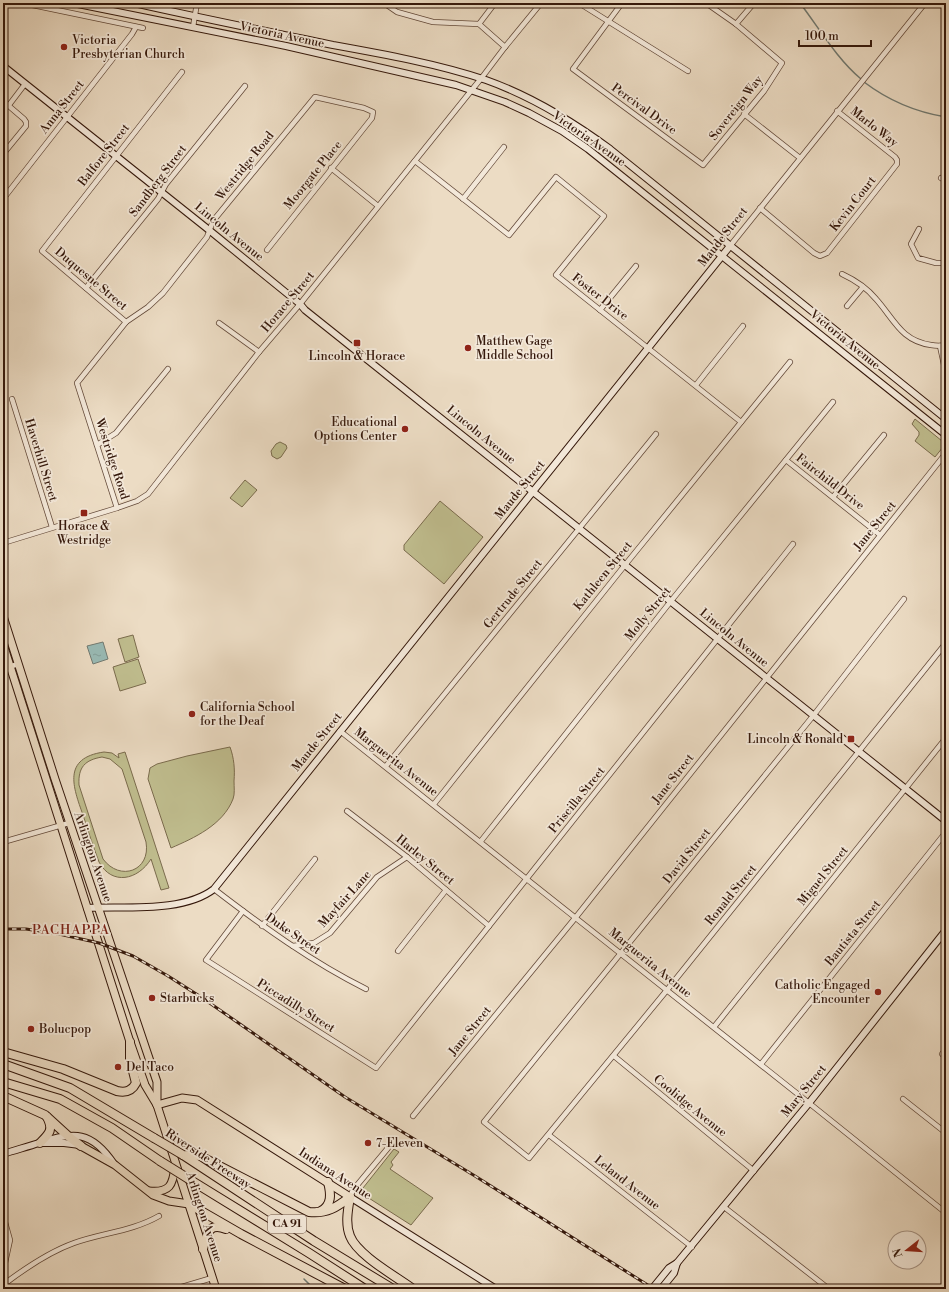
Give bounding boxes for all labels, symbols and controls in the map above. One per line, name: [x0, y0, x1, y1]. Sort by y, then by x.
street label: Victoria Avenue: [237, 18, 326, 51]
scale bar: [799, 22, 871, 48]
text: 100 m: [805, 29, 839, 44]
place label: Victoria Presbyterian Church: [71, 33, 185, 62]
marker: Victoria Presbyterian Church: [59, 42, 69, 52]
street label: Sovereign Way: [706, 72, 766, 143]
street label: Anna Street: [36, 77, 88, 137]
street label: Percival Drive: [608, 80, 680, 138]
street label: Marlo Way: [847, 104, 901, 150]
street label: Victoria Avenue: [549, 108, 629, 170]
street label: Balfore Street: [74, 120, 133, 190]
street label: Westridge Road: [212, 128, 278, 204]
street label: Moorgate Place: [281, 138, 345, 212]
street label: Sandberg Street: [126, 141, 190, 220]
street label: Kevin Court: [827, 173, 880, 235]
street label: Lincoln Avenue: [191, 200, 267, 264]
street label: Maude Street: [695, 204, 751, 270]
street label: Duquesne Street: [52, 244, 131, 314]
street label: Horace Street: [258, 268, 318, 335]
street label: Foster Drive: [569, 270, 631, 324]
street label: Victoria Avenue: [806, 306, 883, 373]
place label: Matthew Gage Middle School: [476, 334, 554, 363]
marker: Lincoln & Horace: [352, 338, 362, 348]
marker: Matthew Gage Middle School: [463, 343, 473, 353]
place label: Lincoln & Horace: [309, 349, 405, 364]
street label: Lincoln Avenue: [443, 403, 519, 467]
place label: Educational Options Center: [314, 415, 397, 444]
street label: Westridge Road: [92, 416, 132, 502]
street label: Haverhill Street: [21, 417, 61, 504]
marker: Educational Options Center: [400, 424, 410, 434]
street label: Fairchild Drive: [793, 451, 867, 513]
street label: Maude Street: [492, 457, 549, 522]
street label: Jane Street: [850, 498, 900, 555]
marker: Horace & Westridge: [79, 508, 89, 518]
place label: Horace & Westridge: [56, 519, 111, 548]
street label: Kathleen Street: [571, 538, 636, 614]
street label: Gertrude Street: [480, 556, 546, 632]
street label: Molly Street: [622, 583, 675, 644]
street label: Lincoln Avenue: [696, 606, 772, 670]
place label: California School for the Deaf: [200, 700, 295, 729]
marker: California School for the Deaf: [187, 709, 197, 719]
street label: Maude Street: [289, 709, 346, 774]
street label: Marguerita Avenue: [351, 724, 441, 800]
place label: Lincoln & Ronald: [747, 732, 843, 747]
marker: Lincoln & Ronald: [846, 734, 856, 744]
street label: Jane Street: [648, 750, 698, 808]
street label: Priscilla Street: [546, 763, 609, 836]
street label: Arlington Avenue: [70, 809, 115, 904]
street label: David Street: [660, 825, 714, 887]
street label: Harley Street: [393, 832, 458, 889]
street label: Miguel Street: [794, 843, 852, 909]
street label: Ronald Street: [702, 861, 760, 928]
street label: Mayfair Lane: [315, 867, 375, 931]
street label: Bautista Street: [821, 896, 885, 970]
street label: Duke Street: [262, 910, 324, 958]
district label: PACHAPPA: [32, 922, 110, 938]
street label: Marguerita Avenue: [605, 925, 695, 1001]
street label: Piccadilly Street: [254, 976, 338, 1036]
place label: Catholic Engaged Encounter: [775, 978, 870, 1007]
marker: Catholic Engaged Encounter: [873, 987, 883, 997]
place label: Starbucks: [160, 991, 214, 1006]
marker: Starbucks: [147, 993, 157, 1003]
street label: Jane Street: [445, 1003, 495, 1060]
place label: Bolucpop: [38, 1022, 91, 1037]
marker: Bolucpop: [26, 1024, 36, 1034]
place label: Del Taco: [126, 1060, 174, 1075]
street label: Mary Street: [778, 1061, 830, 1120]
marker: Del Taco: [113, 1062, 123, 1072]
street label: Coolidge Avenue: [650, 1072, 730, 1140]
street label: Riverside Freeway: [162, 1126, 254, 1192]
place label: 7-Eleven: [376, 1136, 423, 1151]
marker: 7-Eleven: [363, 1138, 373, 1148]
street label: Indiana Avenue: [296, 1145, 374, 1203]
street label: Leland Avenue: [591, 1153, 663, 1213]
street label: Arlington Avenue: [182, 1169, 226, 1264]
road number: CA 91: [268, 1215, 306, 1233]
north arrow: [887, 1230, 927, 1270]
text: N: [890, 1246, 906, 1259]

